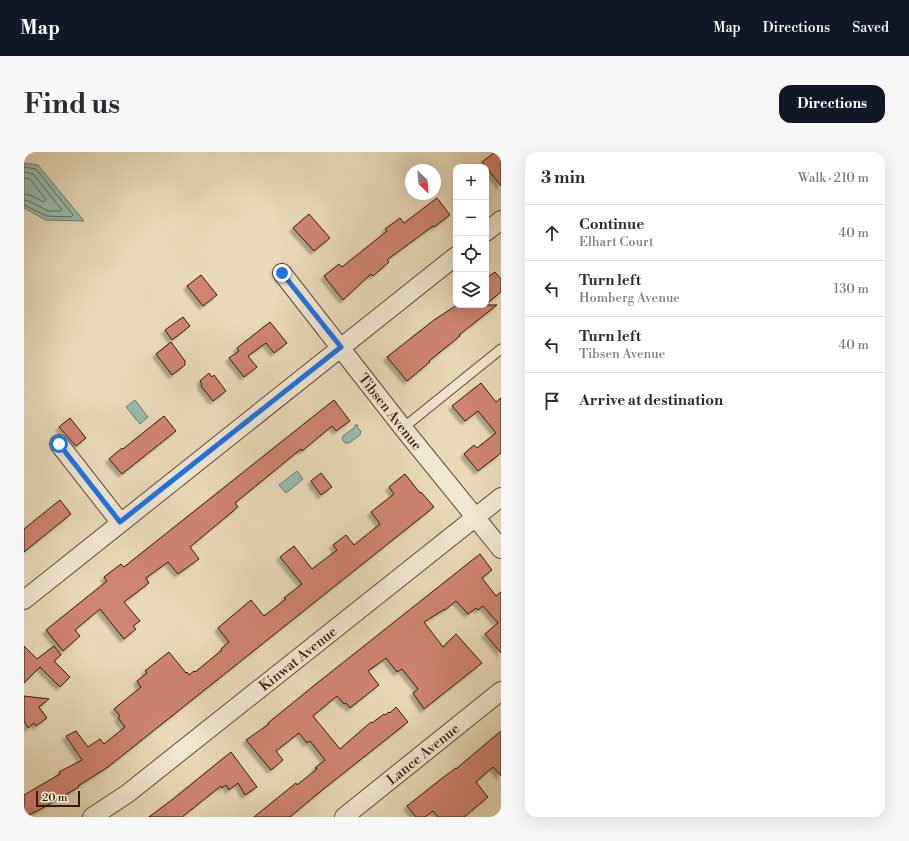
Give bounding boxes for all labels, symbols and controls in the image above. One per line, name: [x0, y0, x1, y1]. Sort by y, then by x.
text: Map: [20, 16, 60, 40]
text: Map: [713, 19, 741, 37]
text: Directions: [763, 19, 830, 37]
text: Saved: [852, 19, 889, 37]
button: Directions: [779, 85, 885, 123]
text: Find us: [24, 87, 120, 122]
north arrow: [405, 164, 441, 200]
map controls: [453, 164, 489, 308]
button: +: [453, 164, 489, 200]
text: 3 min: [541, 167, 585, 189]
text: Walk · 210 m: [798, 170, 869, 186]
button: −: [453, 200, 489, 236]
text: Continue: [579, 215, 644, 234]
icon: ahead: [541, 222, 563, 244]
text: 40 m: [839, 225, 869, 241]
text: Elhart Court: [579, 234, 654, 250]
button: locate: [453, 236, 489, 272]
route end: [273, 264, 291, 282]
text: Turn left: [579, 271, 641, 290]
button: layers: [453, 272, 489, 308]
icon: left: [541, 278, 563, 300]
text: 130 m: [834, 281, 869, 297]
text: Homberg Avenue: [579, 290, 680, 306]
text: Turn left: [579, 327, 641, 346]
icon: left: [541, 334, 563, 356]
text: 40 m: [839, 337, 869, 353]
text: Tibsen Avenue: [579, 346, 665, 362]
street label: Tibsen Avenue: [354, 370, 426, 454]
icon: arrive: [541, 390, 563, 412]
text: Arrive at destination: [579, 391, 723, 410]
route start: [50, 435, 68, 453]
street label: Kinwat Avenue: [256, 623, 341, 695]
street label: Lance Avenue: [383, 720, 463, 789]
scale bar: [36, 789, 80, 808]
text: 20 m: [42, 791, 67, 805]

